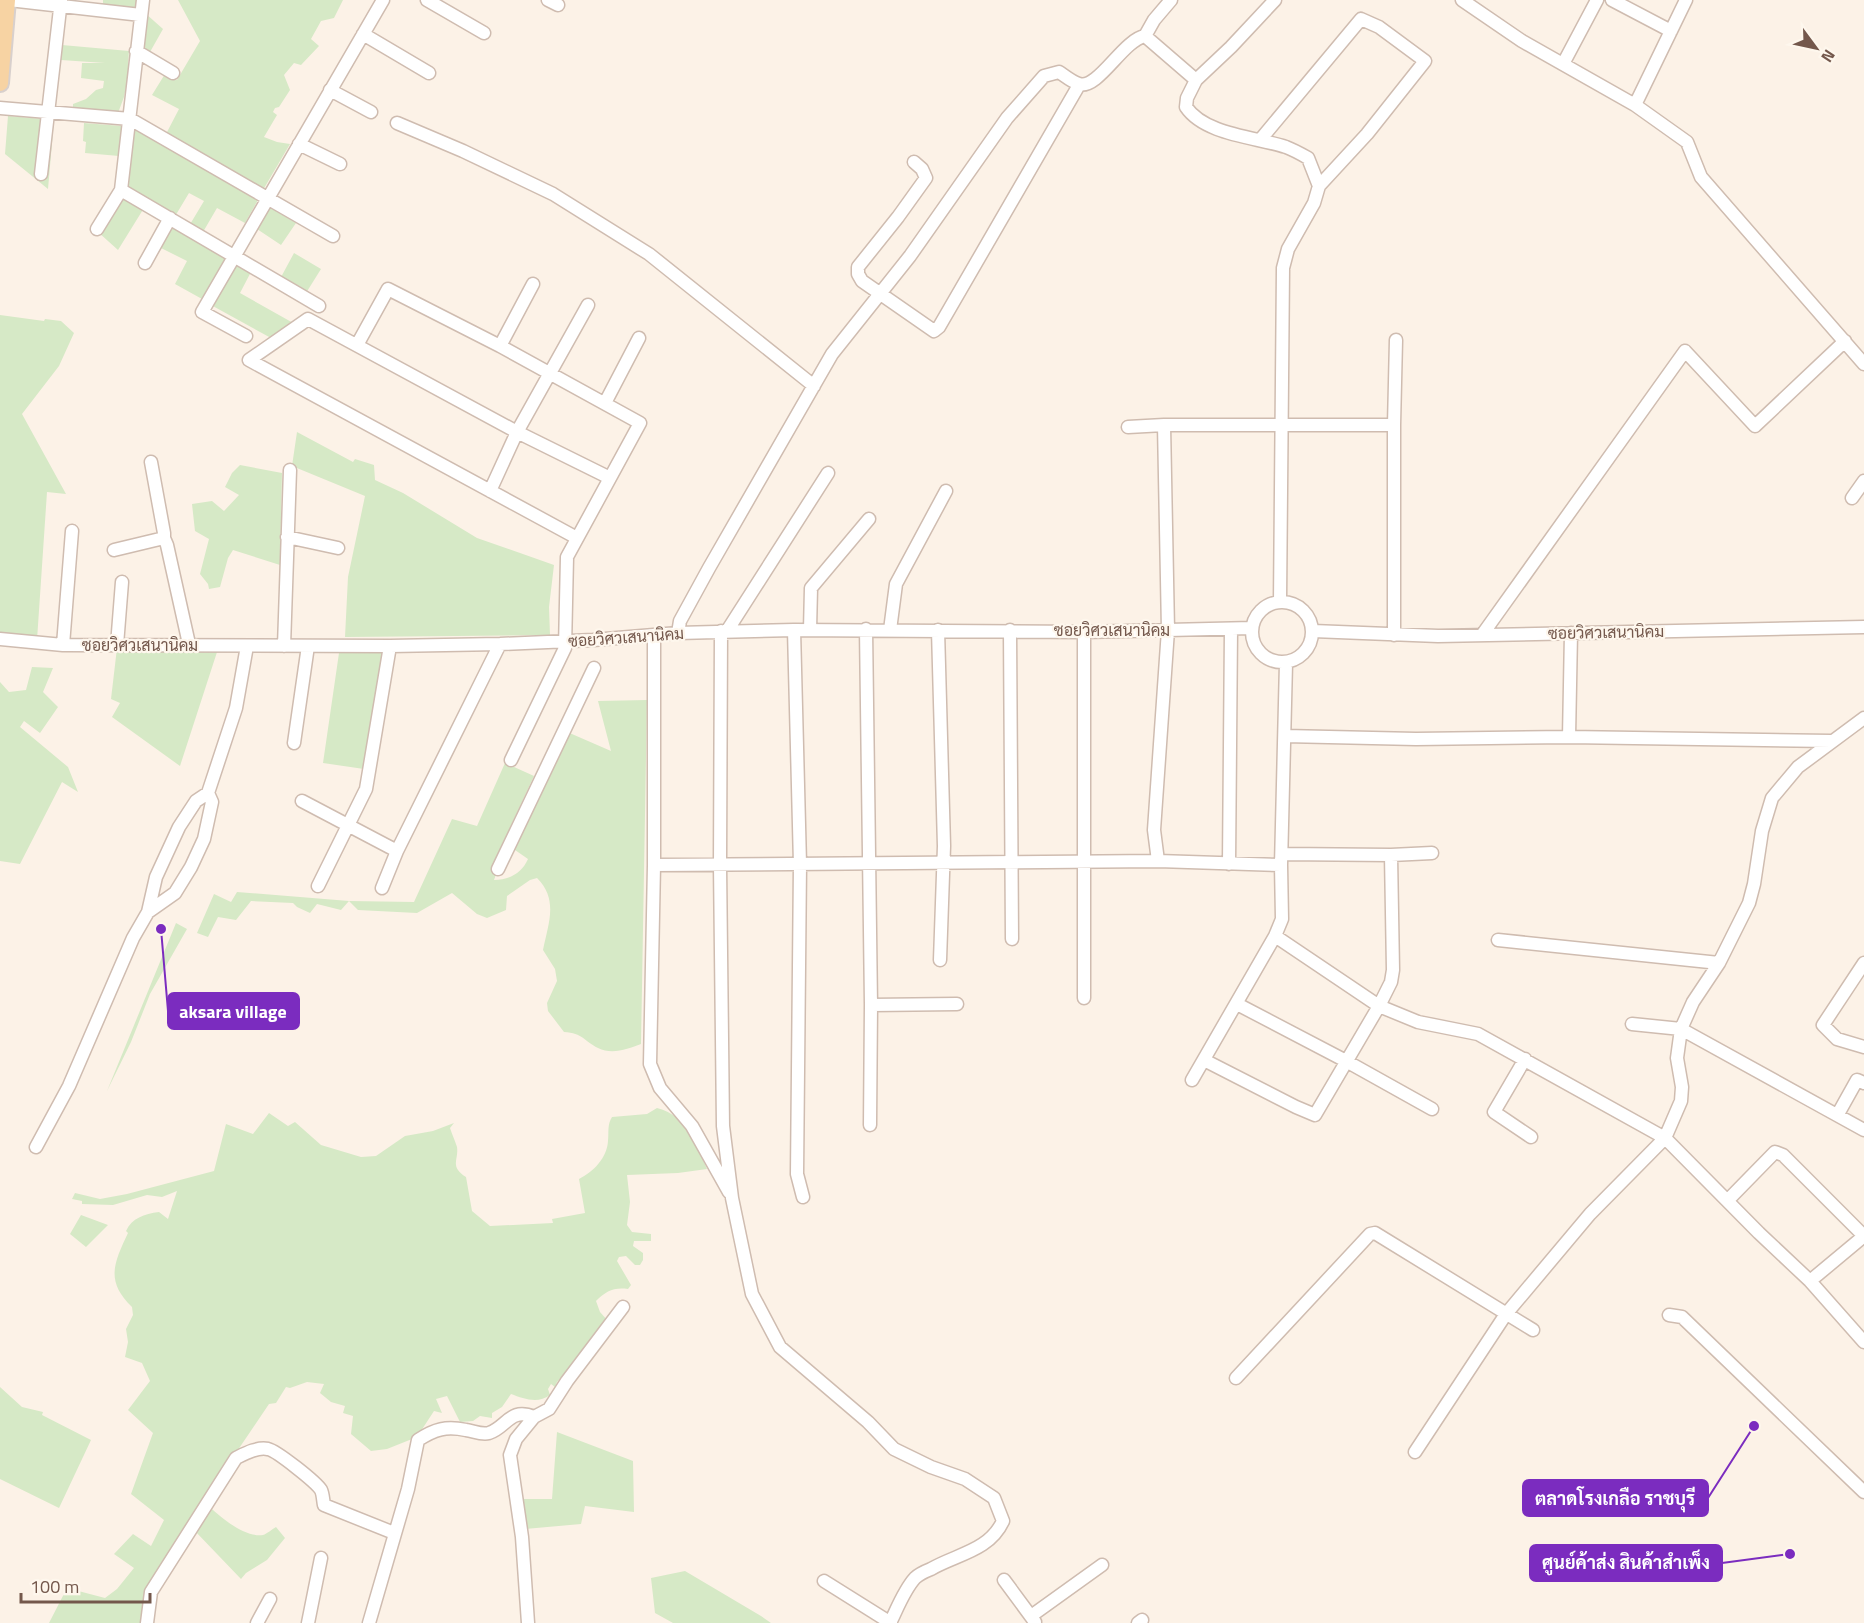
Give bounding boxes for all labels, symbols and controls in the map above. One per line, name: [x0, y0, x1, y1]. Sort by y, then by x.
north arrow: [1786, 18, 1846, 78]
text: N: [1815, 45, 1842, 67]
street label: ซอยวิศวเสนานิคม: [1054, 618, 1170, 642]
street label: ซอยวิศวเสนานิคม: [1548, 619, 1664, 645]
street label: ซอยวิศวเสนานิคม: [567, 621, 685, 653]
street label: ซอยวิศวเสนานิคม: [82, 633, 198, 657]
callout: aksara village: [168, 993, 299, 1029]
text: aksara village: [179, 998, 287, 1025]
callout: ตลาดโรงเกลือ ราชบุรี: [1523, 1480, 1708, 1516]
text: ตลาดโรงเกลือ ราชบุรี: [1535, 1485, 1695, 1513]
callout: ศูนย์ค้าส่ง สินค้าสำเพ็ง: [1530, 1545, 1722, 1581]
text: ศูนย์ค้าส่ง สินค้าสำเพ็ง: [1542, 1549, 1710, 1576]
scale bar: [21, 1566, 150, 1604]
text: 100 m: [30, 1573, 79, 1600]

